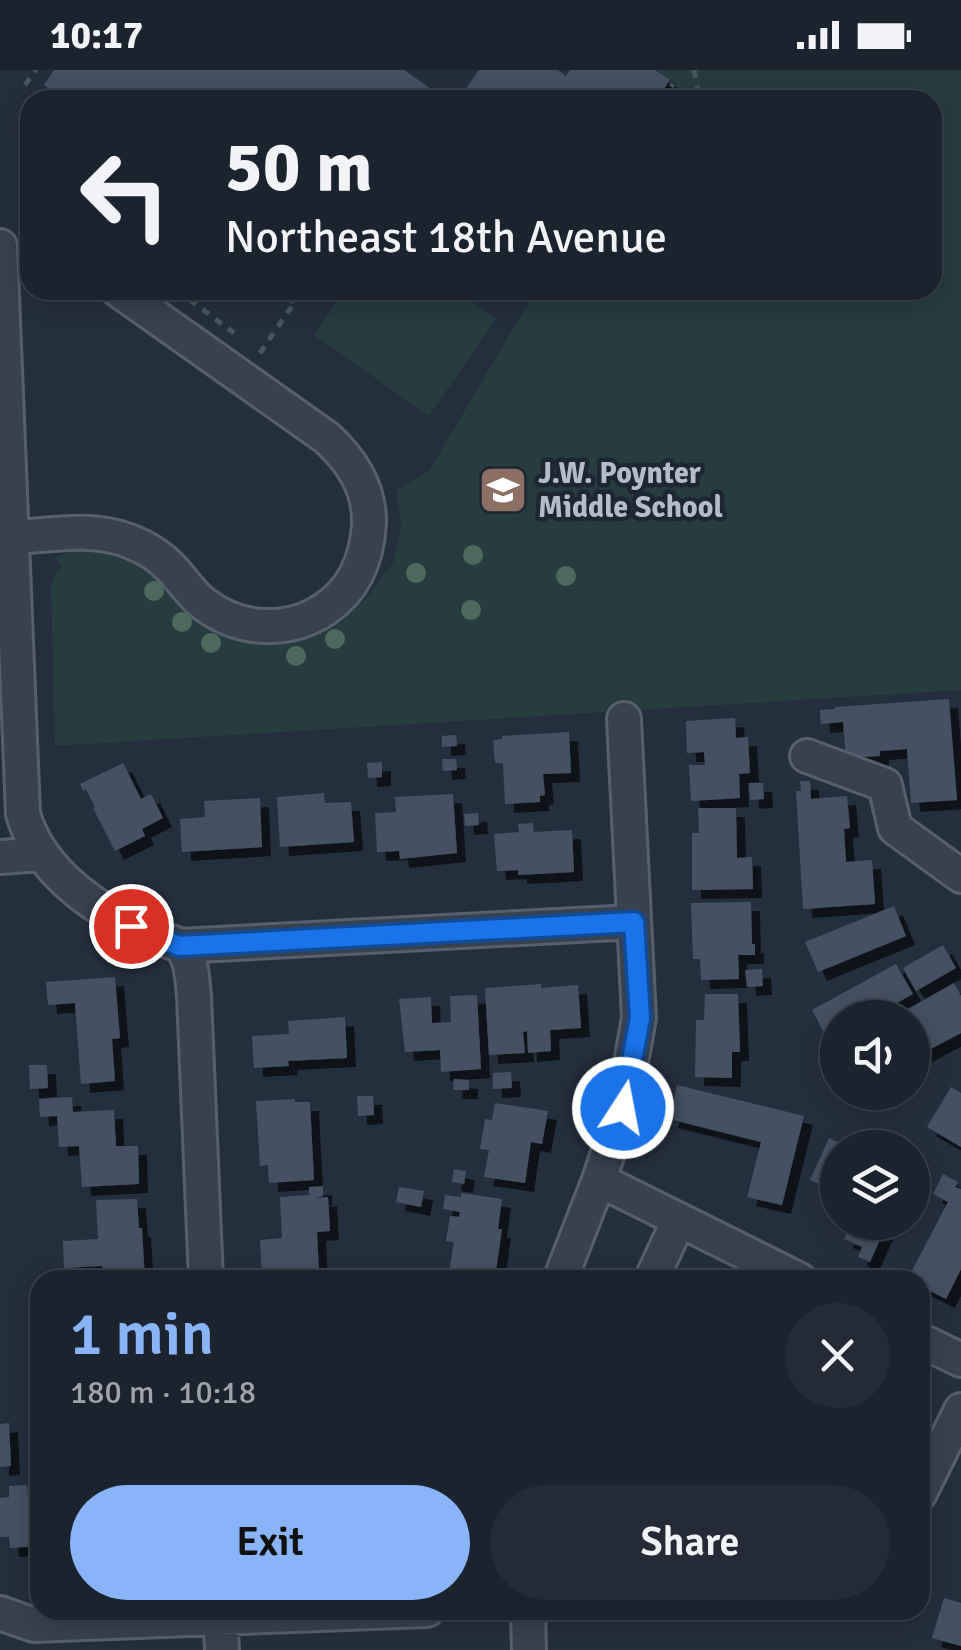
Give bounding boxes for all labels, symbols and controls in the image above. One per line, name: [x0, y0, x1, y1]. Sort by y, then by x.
text: 10:17: [50, 12, 143, 59]
text: 50 m: [225, 124, 373, 210]
icon: left: [60, 130, 190, 260]
text: Northeast 18th Avenue: [225, 210, 667, 265]
place label: J.W. Poynter Middle School: [538, 455, 723, 526]
school or university icon: J.W. Poynter Middle School: [477, 464, 529, 516]
pin: [89, 884, 174, 969]
icon: arrive: [104, 899, 159, 954]
map controls: [820, 1000, 930, 1240]
button: sound: [820, 1000, 930, 1110]
position arrow: [571, 1056, 675, 1160]
button: layers: [820, 1130, 930, 1240]
text: 1 min: [70, 1298, 214, 1372]
button: close: [785, 1303, 890, 1408]
text: 180 m · 10:18: [70, 1373, 256, 1412]
button: Exit: [70, 1485, 470, 1600]
button: Share: [490, 1485, 890, 1600]

